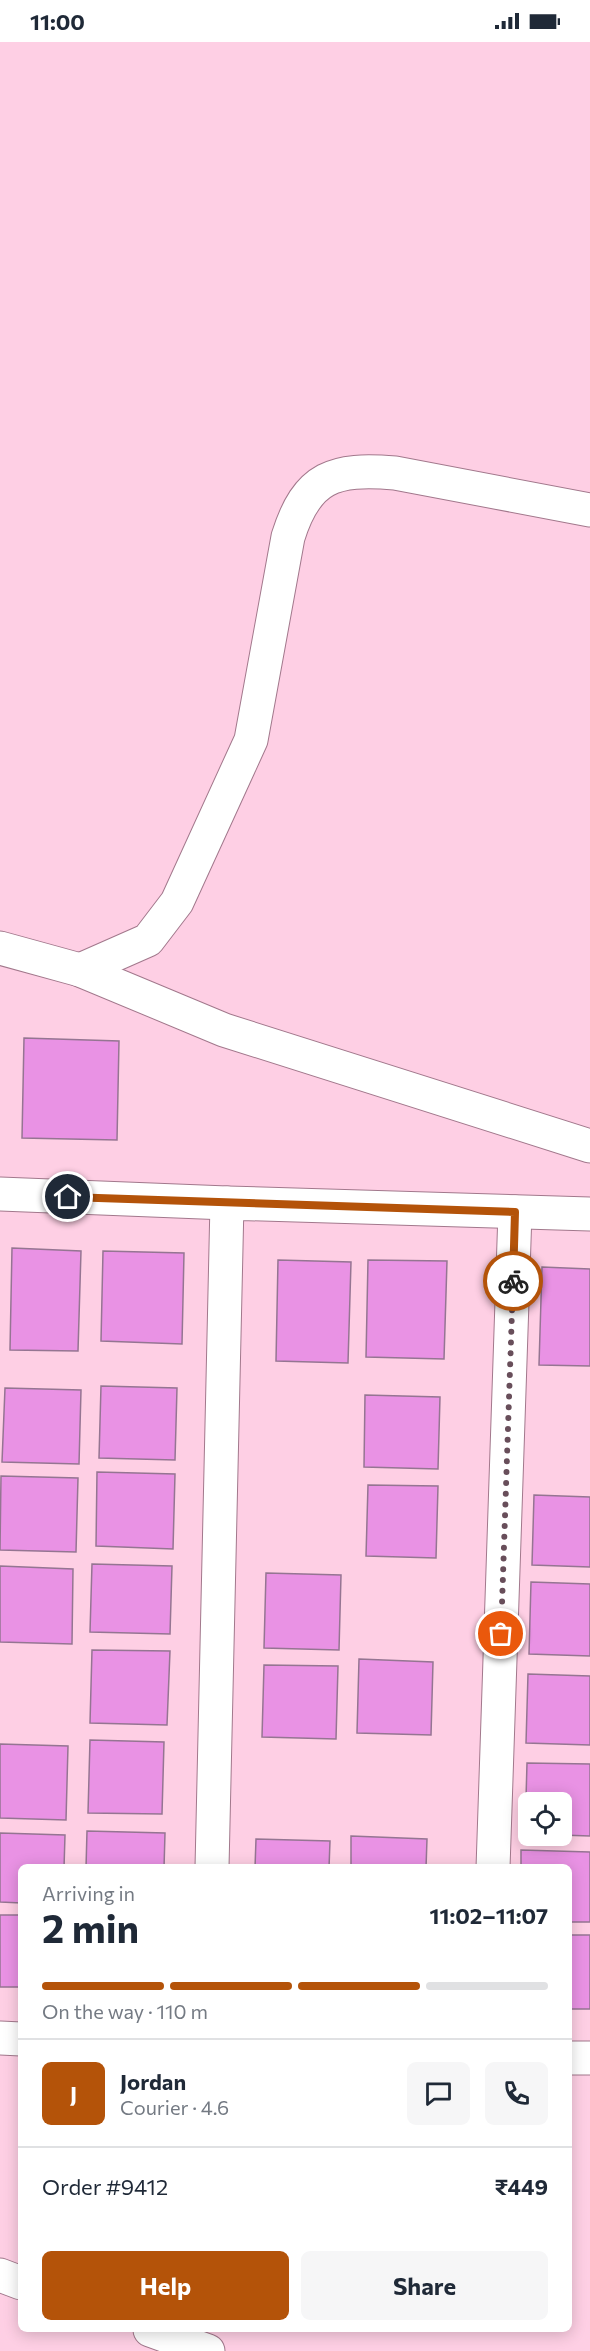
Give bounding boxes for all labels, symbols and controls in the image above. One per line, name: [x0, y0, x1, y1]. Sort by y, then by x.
text: 11:00: [30, 8, 85, 35]
pin: [42, 1171, 93, 1222]
icon: home: [51, 1180, 84, 1213]
courier: [483, 1251, 543, 1311]
icon: bike: [497, 1265, 530, 1298]
pin: [475, 1608, 526, 1659]
icon: bag: [484, 1617, 517, 1650]
map controls: [518, 1792, 572, 1846]
button: locate: [518, 1792, 572, 1846]
text: Arriving in: [42, 1881, 135, 1905]
text: 11:02–11:07: [430, 1902, 548, 1929]
text: 2 min: [42, 1903, 139, 1951]
text: On the way · 110 m: [42, 1999, 208, 2023]
button: chat: [407, 2062, 470, 2125]
button: phone: [485, 2062, 548, 2125]
text: Jordan: [120, 2068, 186, 2095]
text: J: [70, 2080, 77, 2107]
text: Courier · 4.6: [120, 2095, 229, 2119]
text: Order #9412: [42, 2173, 168, 2200]
text: ₹449: [495, 2173, 548, 2200]
button: Help: [42, 2251, 289, 2320]
button: Share: [301, 2251, 548, 2320]

